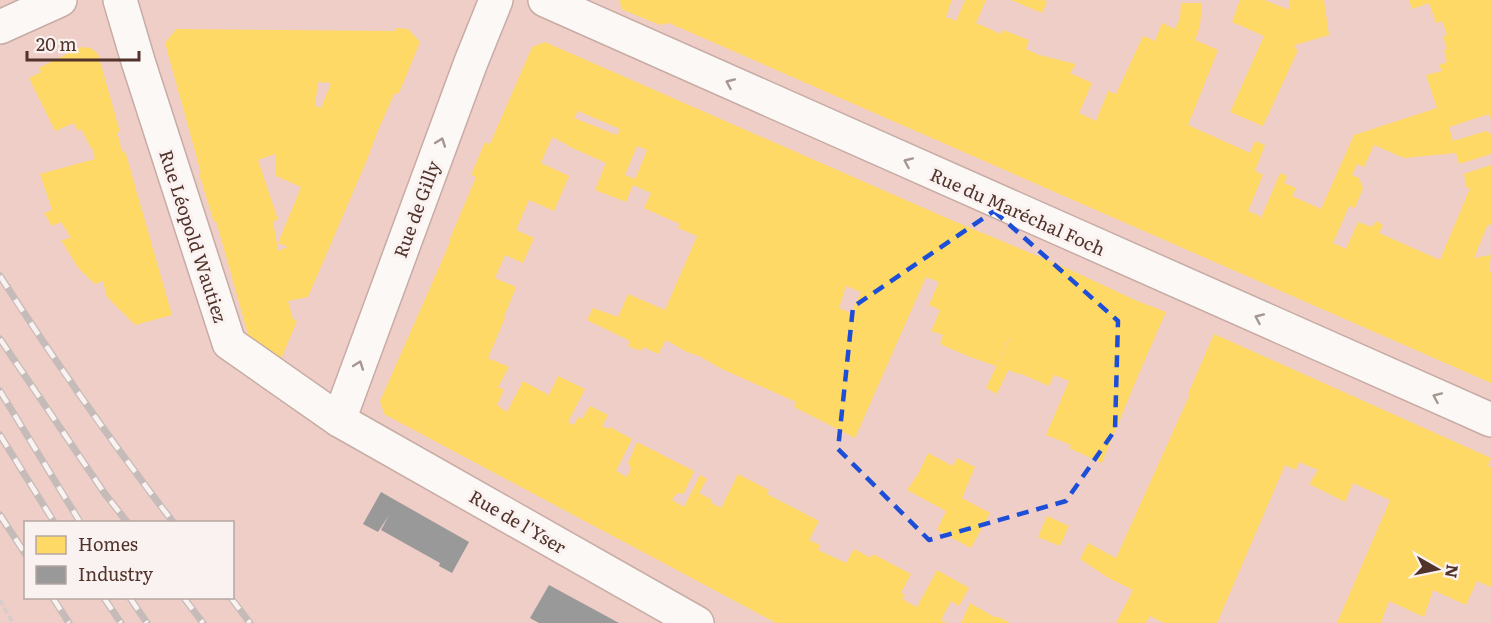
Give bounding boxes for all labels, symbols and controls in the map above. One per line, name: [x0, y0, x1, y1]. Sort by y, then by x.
scale bar: [27, 24, 140, 62]
text: 20 m: [36, 30, 77, 57]
one-way arrow: [726, 78, 737, 90]
one-way arrow: [434, 137, 447, 148]
street label: Rue Léopold Wautiez: [153, 146, 235, 326]
street label: Rue de Gilly: [386, 156, 446, 261]
one-way arrow: [904, 157, 915, 169]
street label: Rue du Maréchal Foch: [926, 160, 1110, 262]
one-way arrow: [1255, 313, 1266, 325]
one-way arrow: [352, 360, 365, 371]
one-way arrow: [1433, 392, 1444, 404]
street label: Rue de l'Yser: [465, 482, 572, 560]
legend: [24, 521, 234, 599]
text: Homes: [78, 530, 138, 557]
north arrow: [1407, 539, 1467, 599]
text: Industry: [78, 560, 154, 587]
text: N: [1440, 563, 1466, 580]

